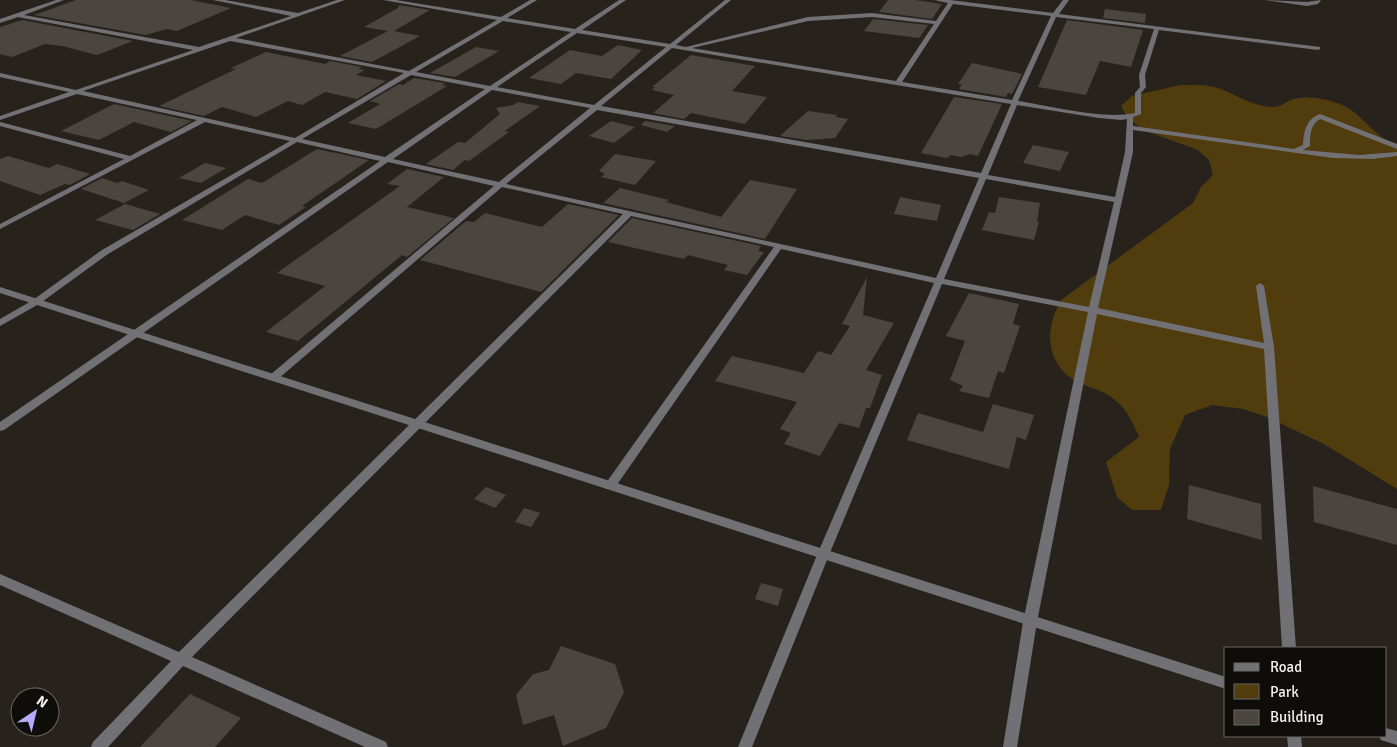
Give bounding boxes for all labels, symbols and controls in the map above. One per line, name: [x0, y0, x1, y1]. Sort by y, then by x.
legend: [1224, 647, 1387, 737]
text: Road: [1270, 658, 1302, 676]
text: Park: [1270, 683, 1299, 701]
north arrow: [10, 687, 60, 737]
text: N: [33, 692, 51, 712]
text: Building: [1270, 708, 1324, 726]

